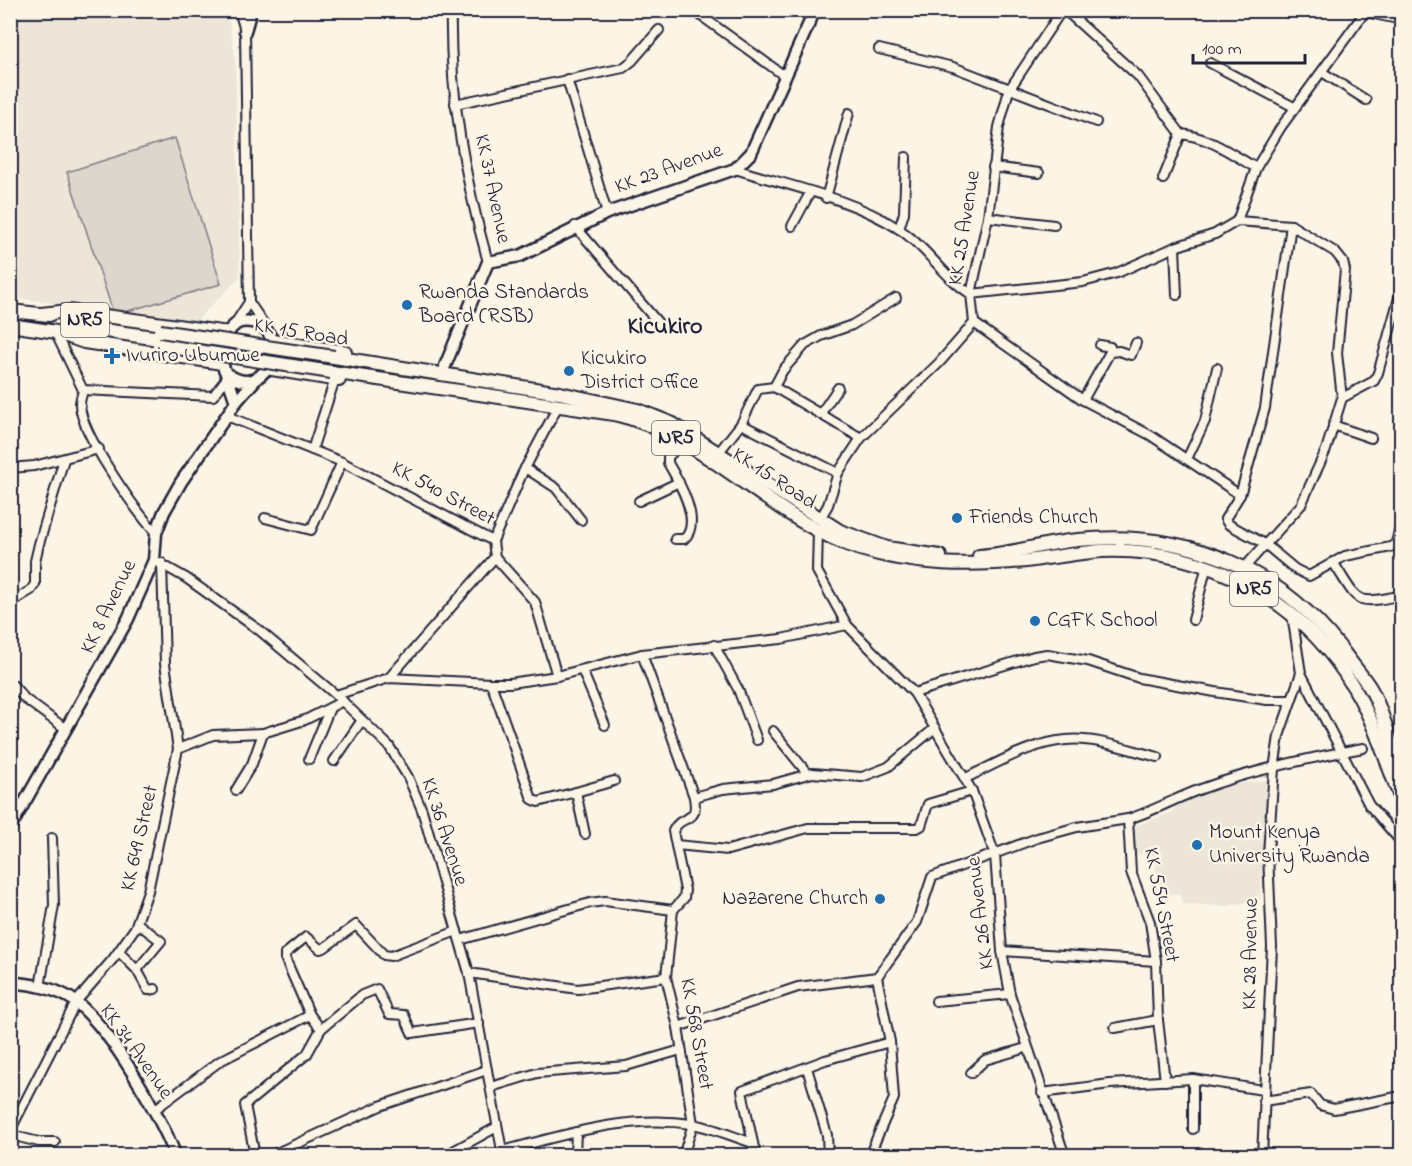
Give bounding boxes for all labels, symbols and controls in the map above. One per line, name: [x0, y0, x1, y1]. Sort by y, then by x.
scale bar: [1193, 27, 1306, 65]
text: 100 m: [1202, 37, 1242, 63]
street label: KK 37 Avenue: [466, 132, 518, 247]
street label: KK 23 Avenue: [611, 135, 728, 202]
street label: KK 25 Avenue: [941, 168, 989, 288]
place label: Rwanda Standards Board (RSB): [418, 278, 589, 332]
marker: Rwanda Standards Board (RSB): [400, 298, 414, 312]
road number: NR5: [61, 303, 109, 337]
district label: Kicukiro: [627, 310, 703, 345]
street label: KK 15 Road: [252, 311, 351, 355]
place label: Ivuriro Ubumwe: [126, 341, 260, 371]
place label: Kicukiro District Office: [580, 344, 699, 398]
marker: Ivuriro Ubumwe: [103, 347, 121, 365]
marker: Kicukiro District Office: [562, 364, 576, 378]
road number: NR5: [652, 421, 700, 455]
street label: KK 15 Road: [726, 440, 822, 518]
street label: KK 540 Street: [386, 454, 500, 534]
place label: Friends Church: [968, 503, 1098, 533]
marker: Friends Church: [950, 511, 964, 525]
street label: KK 8 Avenue: [73, 554, 145, 659]
road number: NR5: [1230, 572, 1278, 606]
place label: CGFK School: [1047, 606, 1158, 636]
marker: CGFK School: [1028, 614, 1042, 628]
street label: KK 36 Avenue: [412, 774, 476, 890]
street label: KK 649 Street: [113, 782, 167, 894]
place label: Mount Kenya University Rwanda: [1209, 818, 1370, 874]
marker: Mount Kenya University Rwanda: [1190, 838, 1204, 852]
street label: KK 554 Street: [1135, 845, 1187, 965]
street label: KK 26 Avenue: [959, 854, 1003, 971]
place label: Nazarene Church: [722, 884, 868, 914]
marker: Nazarene Church: [873, 892, 887, 906]
street label: KK 28 Avenue: [1235, 897, 1267, 1010]
street label: KK 568 Street: [671, 976, 721, 1092]
street label: KK 34 Avenue: [92, 998, 180, 1107]

